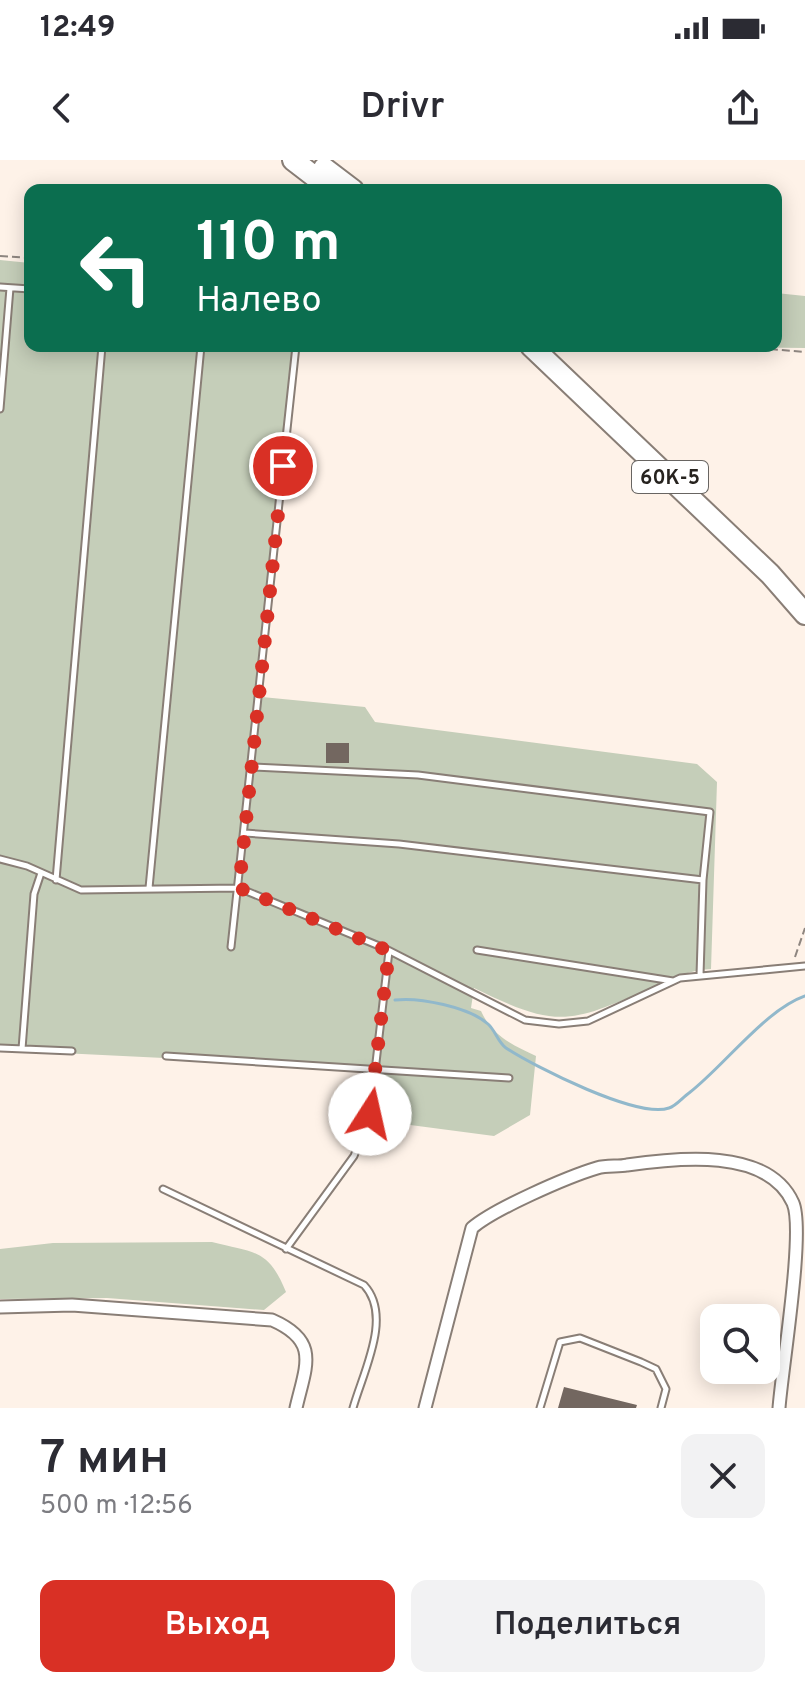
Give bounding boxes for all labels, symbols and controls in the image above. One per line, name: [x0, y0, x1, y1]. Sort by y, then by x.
text: 12:49: [40, 10, 115, 47]
text: Drivr: [360, 85, 445, 131]
icon: back: [40, 86, 84, 130]
icon: share: [721, 86, 765, 130]
text: 110 m: [196, 210, 341, 280]
icon: left: [64, 216, 168, 320]
text: Налево: [196, 279, 322, 325]
pin: [249, 432, 317, 500]
icon: arrive: [261, 444, 305, 488]
road number: 60К-5: [632, 461, 708, 493]
position arrow: [328, 1072, 412, 1156]
map controls: [700, 1304, 780, 1384]
button: search: [700, 1304, 780, 1384]
text: 7 мин: [40, 1430, 169, 1490]
button: close: [681, 1434, 765, 1518]
text: 500 m · 12:56: [40, 1490, 193, 1523]
button: Выход: [40, 1580, 395, 1672]
button: Поделиться: [411, 1580, 765, 1672]

